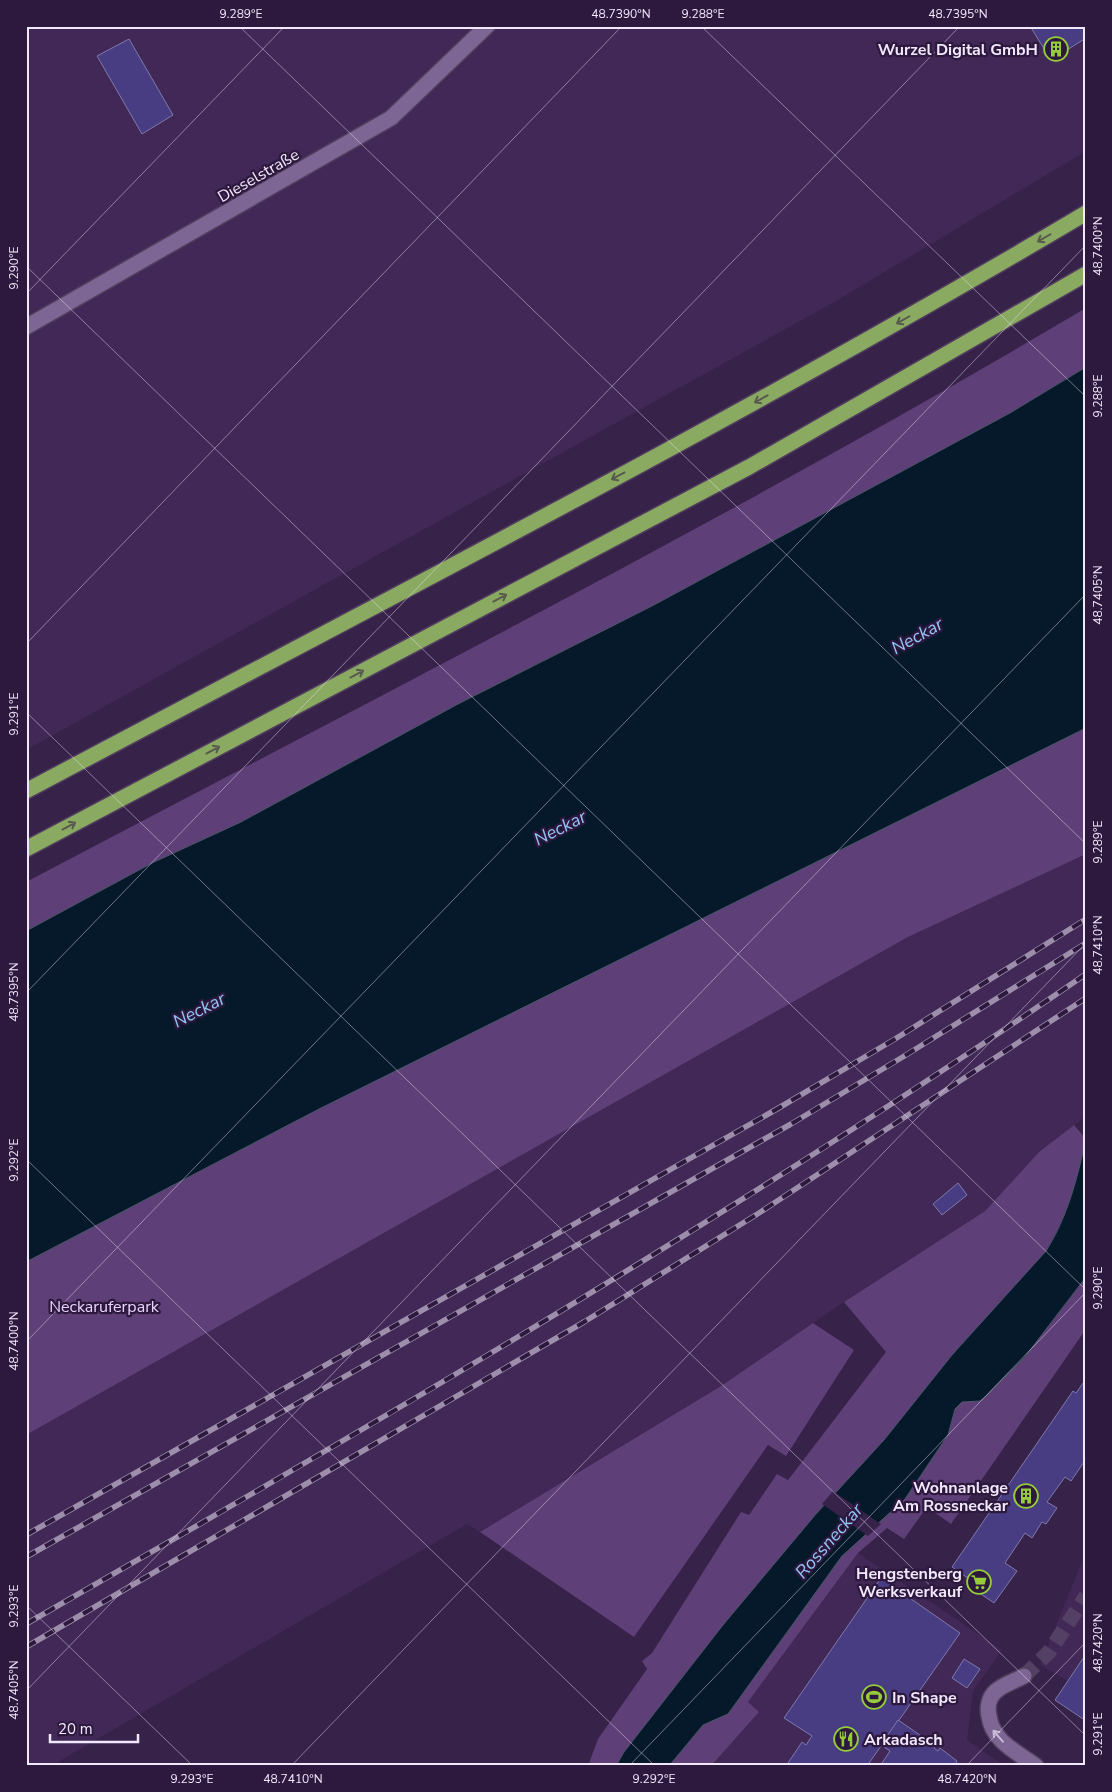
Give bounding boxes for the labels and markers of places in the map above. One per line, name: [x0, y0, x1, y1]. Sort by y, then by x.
building icon: Wurzel Digital GmbH: [1043, 36, 1069, 62]
place label: Wurzel Digital GmbH: [878, 39, 1038, 61]
place label: Wohnanlage Am Rossneckar: [893, 1477, 1009, 1517]
building icon: Wohnanlage Am Rossneckar: [1013, 1483, 1039, 1509]
place label: Hengstenberg Werksverkauf: [856, 1563, 963, 1603]
supermarket icon: Hengstenberg Werksverkauf: [966, 1569, 992, 1595]
sports icon: In Shape: [861, 1684, 887, 1710]
place label: In Shape: [892, 1687, 957, 1709]
restaurant icon: Arkadasch: [833, 1726, 859, 1752]
place label: Arkadasch: [864, 1729, 943, 1751]

